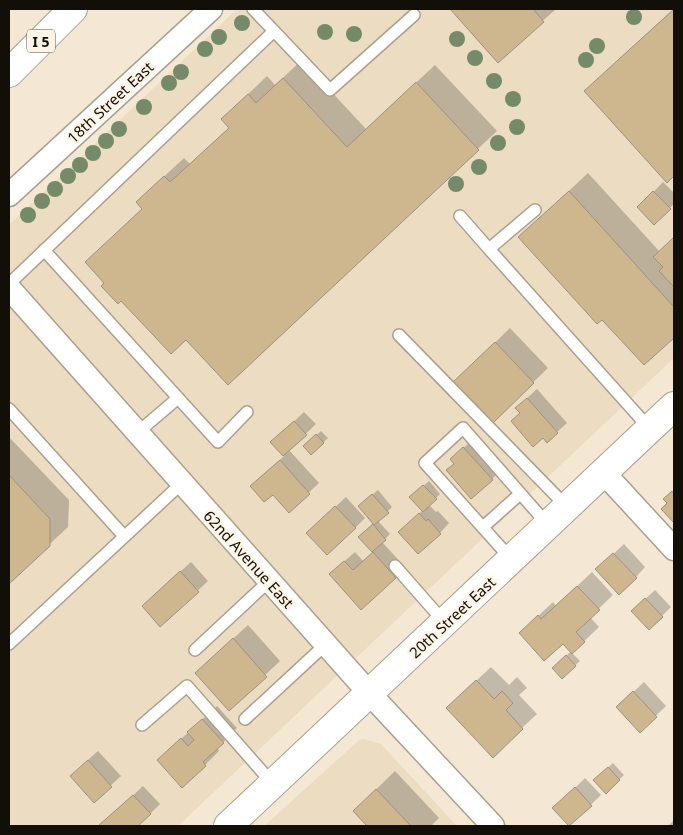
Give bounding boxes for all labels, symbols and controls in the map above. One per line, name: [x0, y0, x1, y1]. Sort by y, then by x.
road number: I 5: [27, 29, 55, 52]
street label: 18th Street East: [63, 56, 158, 147]
street label: 62nd Avenue East: [200, 506, 299, 613]
street label: 20th Street East: [405, 571, 500, 662]

